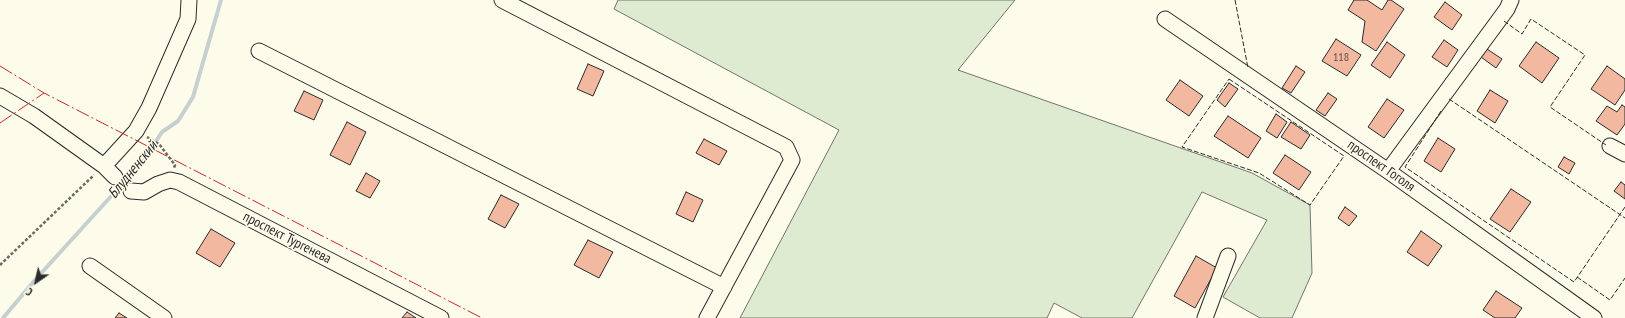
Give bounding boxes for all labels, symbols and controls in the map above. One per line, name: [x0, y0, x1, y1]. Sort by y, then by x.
house number: 118: [1333, 51, 1349, 65]
street label: проспект Гоголя: [1344, 137, 1418, 195]
water label: Блудненский: [105, 138, 161, 202]
street label: проспект Тургенева: [240, 209, 334, 267]
north arrow: [16, 262, 56, 302]
text: С: [23, 285, 35, 299]

